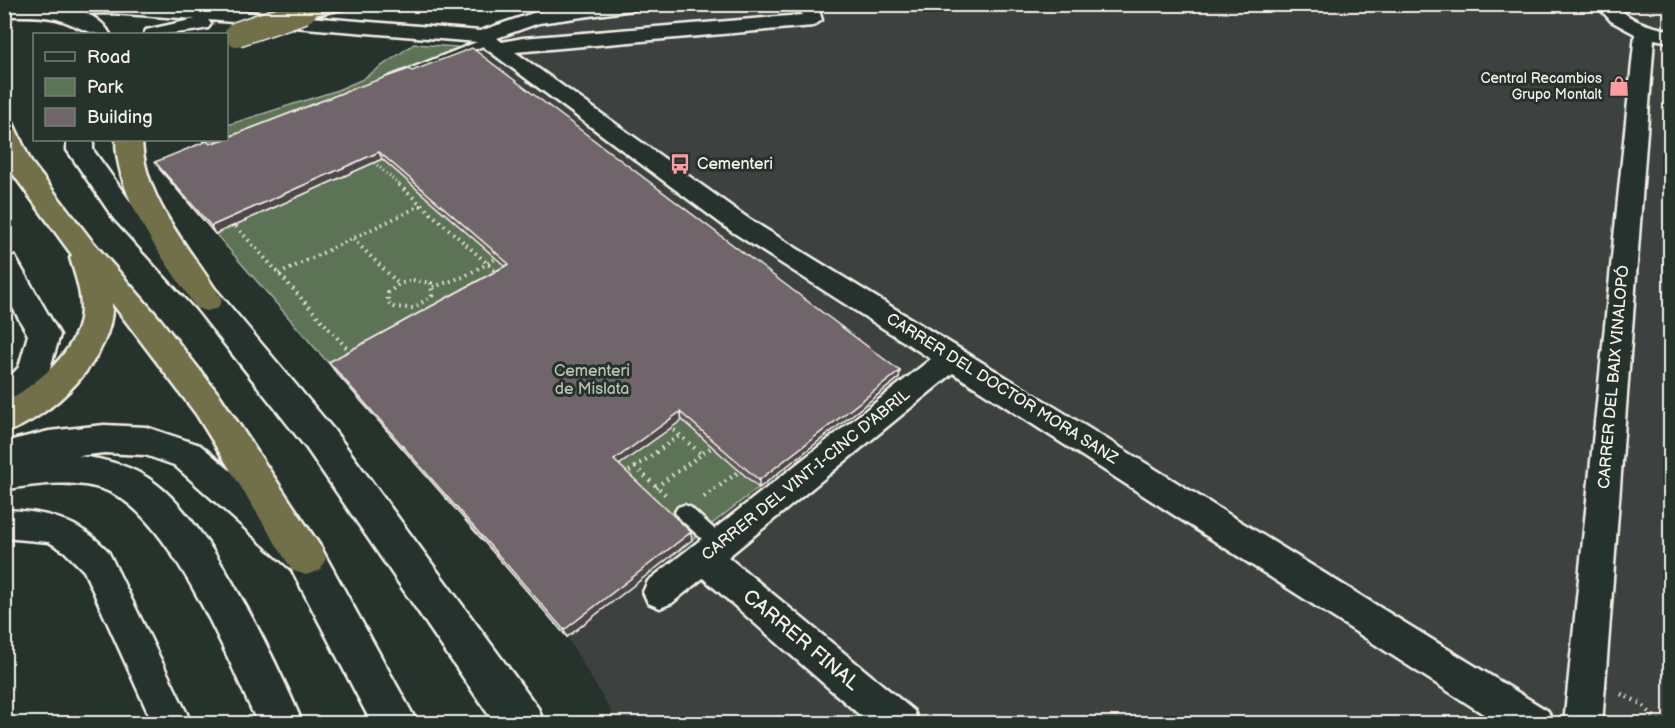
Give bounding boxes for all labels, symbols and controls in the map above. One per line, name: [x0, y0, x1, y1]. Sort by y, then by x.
legend: [33, 33, 228, 141]
text: Road: [87, 47, 131, 68]
place label: Central Recambios Grupo Montalt: [1481, 70, 1603, 103]
shop icon: Central Recambios Grupo Montalt: [1607, 74, 1631, 98]
text: Park: [87, 77, 123, 98]
text: Building: [87, 107, 153, 128]
bus stop icon: Cementeri: [668, 152, 692, 176]
place label: Cementeri: [697, 155, 773, 174]
street label: CARRER DEL BAIX VINALOPÓ: [1593, 264, 1633, 490]
street label: CARRER DEL DOCTOR MORA SANZ: [883, 309, 1122, 469]
park label: Cementeri de Mislata: [554, 362, 630, 399]
street label: CARRER DEL VINT-I-CINC D'ABRIL: [698, 385, 914, 565]
street label: CARRER FINAL: [738, 584, 864, 696]

